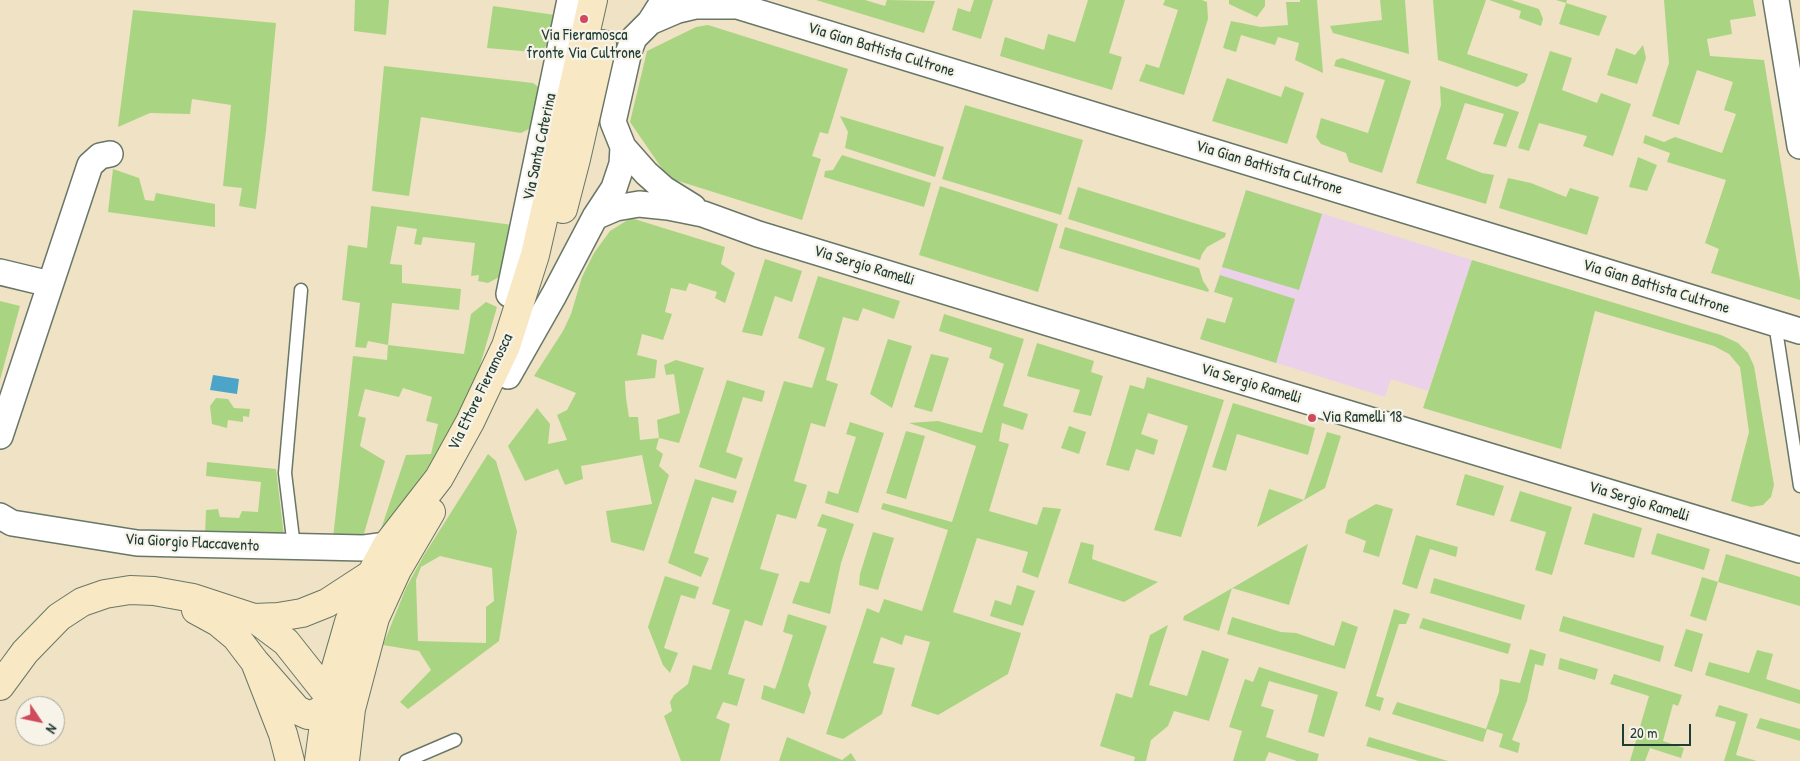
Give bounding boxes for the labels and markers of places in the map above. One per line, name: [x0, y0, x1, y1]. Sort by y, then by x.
marker: Via Fieramosca fronte Via Cultrone: [578, 13, 590, 25]
place label: Via Fieramosca fronte Via Cultrone: [527, 26, 641, 64]
place label: Via Ramelli 18: [1322, 408, 1402, 428]
marker: Via Ramelli 18: [1306, 412, 1318, 424]

